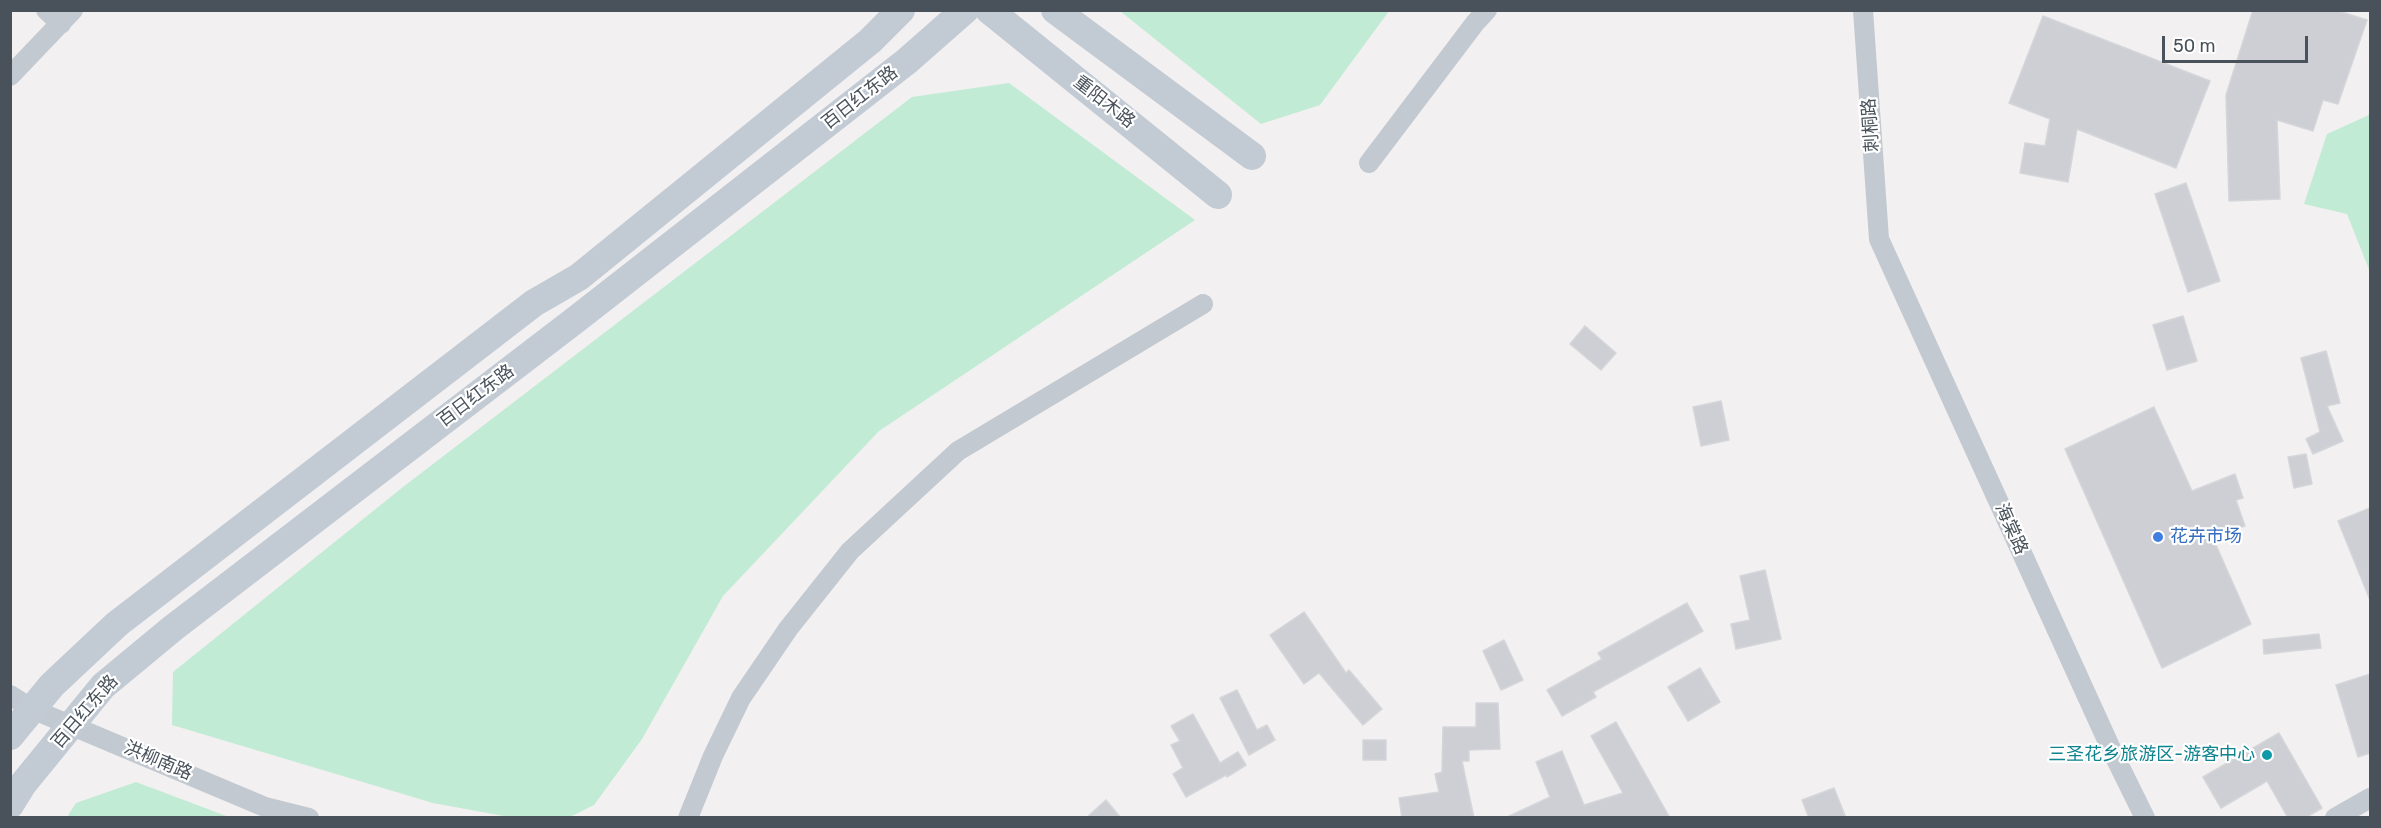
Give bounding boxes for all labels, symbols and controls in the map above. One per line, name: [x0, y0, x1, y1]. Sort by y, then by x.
scale bar: [2165, 24, 2310, 62]
text: 50 m: [2173, 35, 2216, 57]
street label: 百日红东路: [818, 62, 902, 134]
street label: 重阳木路: [1069, 71, 1139, 133]
street label: 刺桐路: [1858, 97, 1884, 153]
street label: 百日红东路: [434, 360, 518, 432]
street label: 海棠路: [1990, 500, 2032, 558]
place label: 花卉市场: [2170, 526, 2242, 548]
marker: 花卉市场: [2151, 530, 2165, 544]
street label: 百日红东路: [47, 671, 123, 753]
street label: 洪柳南路: [121, 737, 195, 785]
place label: 三圣花乡旅游区-游客中心: [2048, 744, 2255, 766]
marker: 三圣花乡旅游区-游客中心: [2260, 748, 2274, 762]

